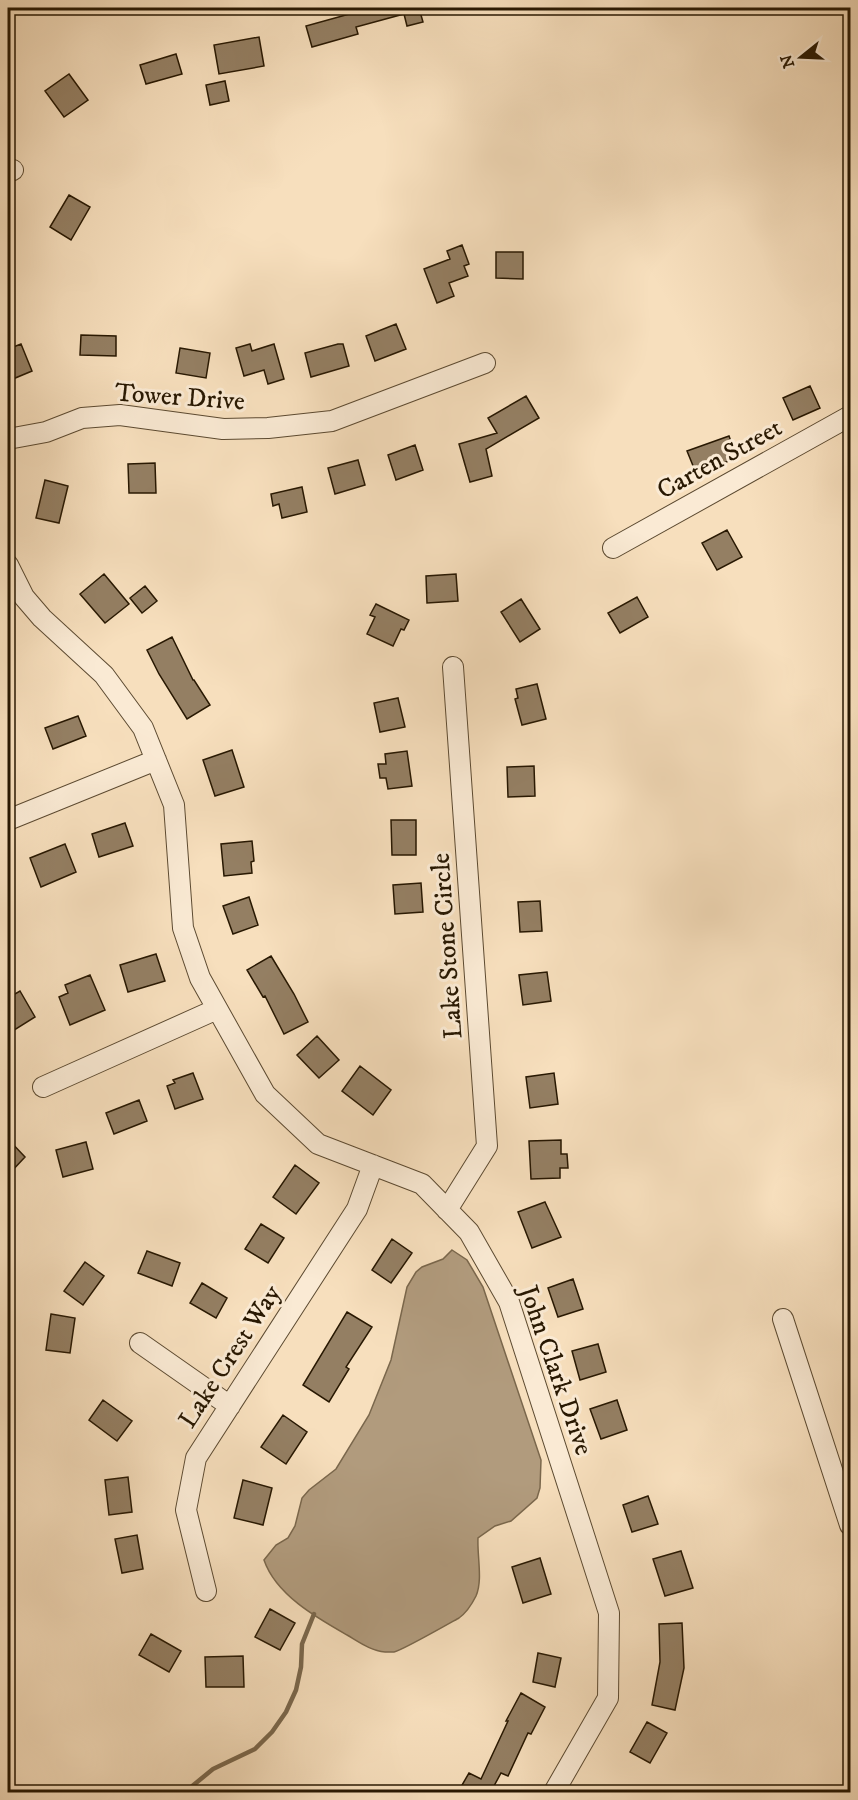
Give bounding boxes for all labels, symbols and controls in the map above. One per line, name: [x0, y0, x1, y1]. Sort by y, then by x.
north arrow: [771, 27, 831, 87]
text: N: [776, 52, 799, 71]
street label: Tower Drive: [114, 377, 246, 418]
street label: Carten Street: [651, 411, 788, 507]
street label: Lake Stone Circle: [425, 852, 470, 1040]
street label: Lake Crest Way: [172, 1278, 289, 1435]
street label: John Clark Drive: [510, 1279, 600, 1460]

